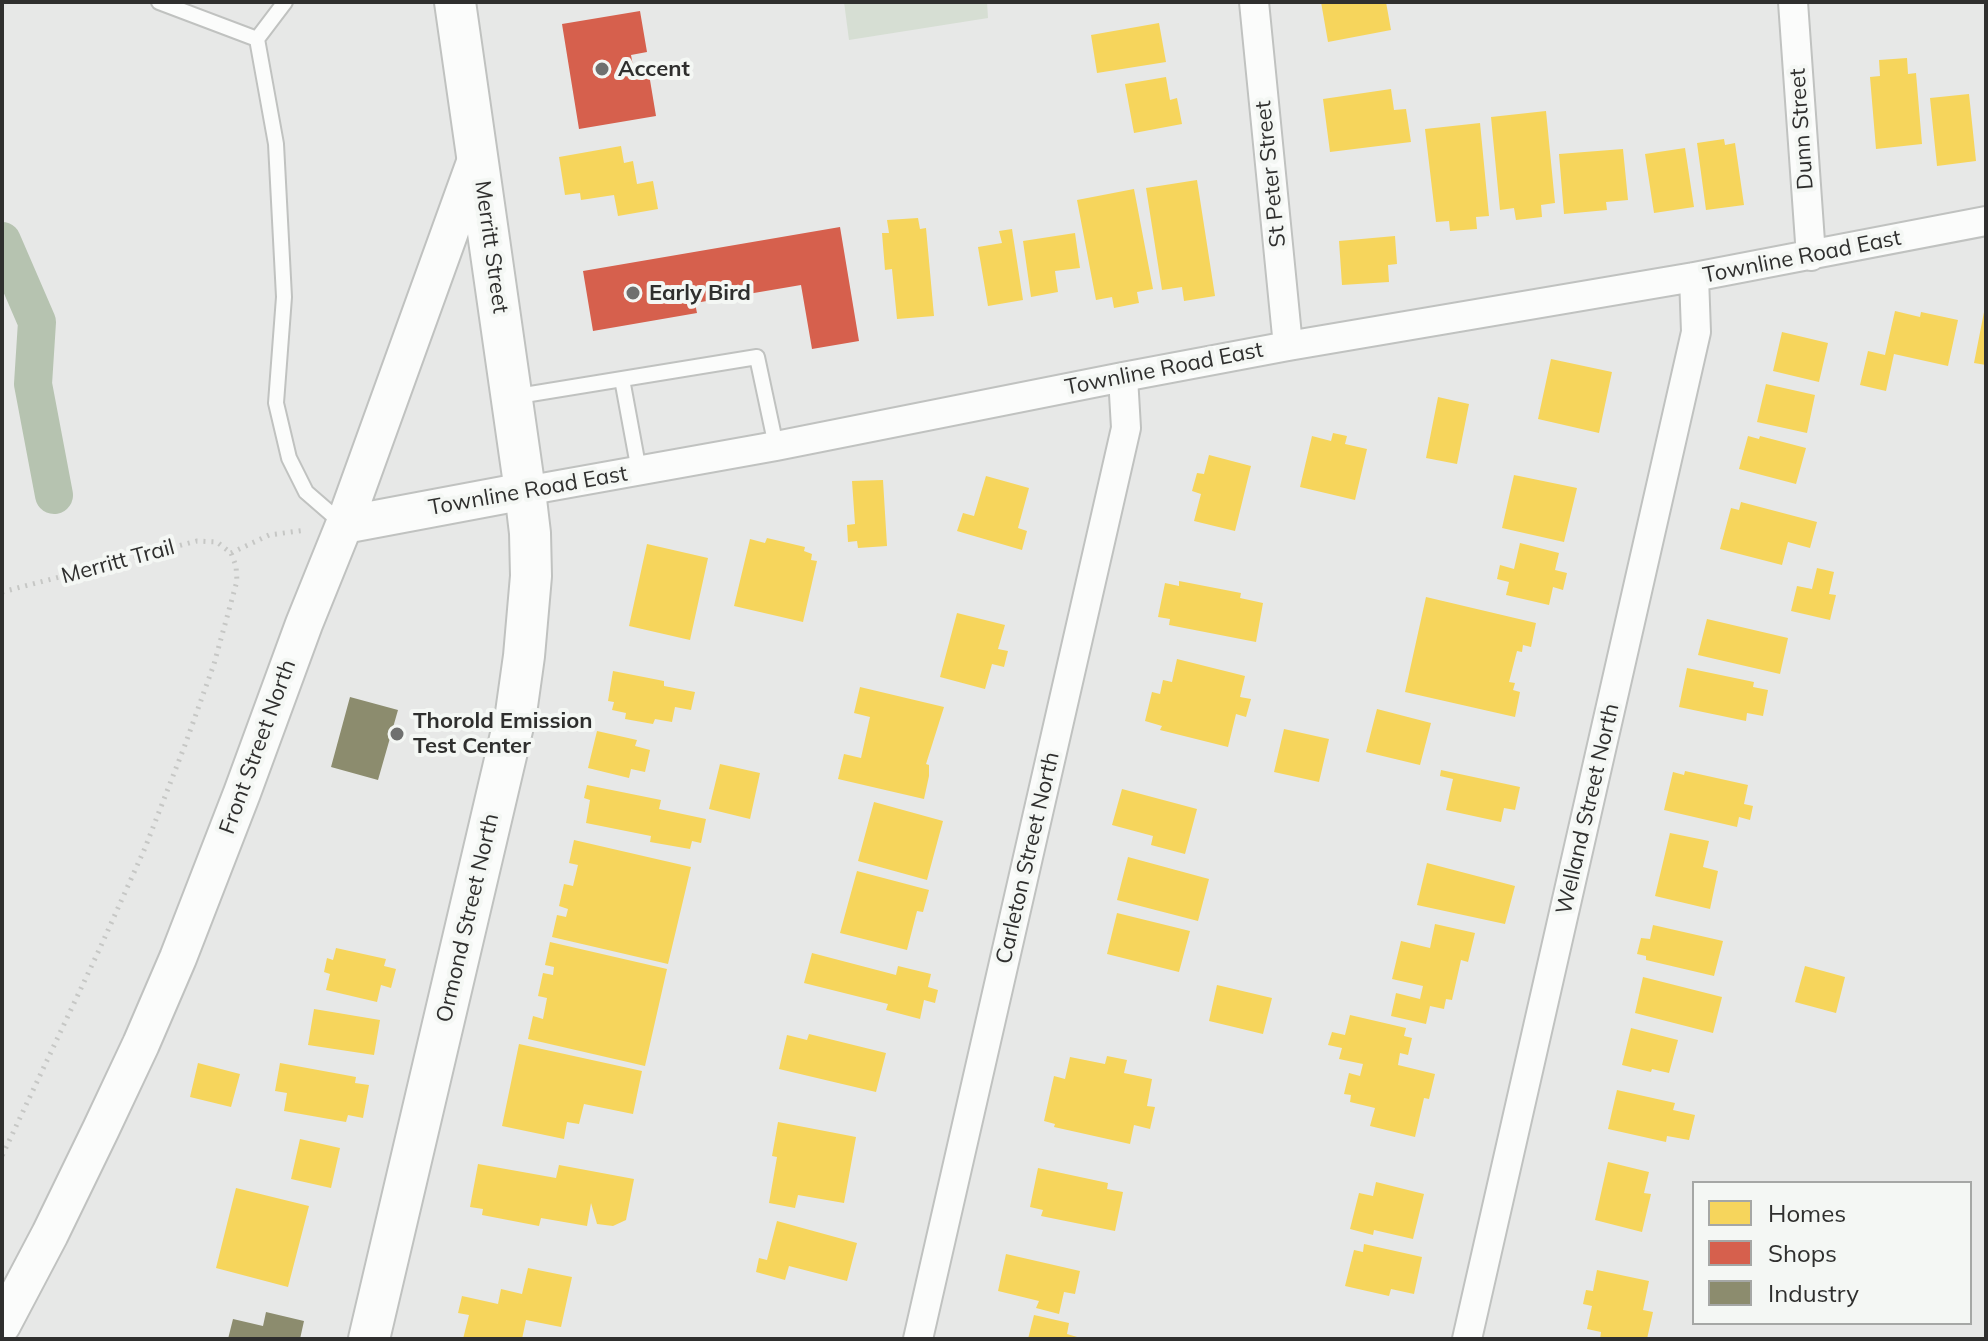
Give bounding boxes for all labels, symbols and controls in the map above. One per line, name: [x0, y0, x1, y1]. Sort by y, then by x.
place label: Accent: [618, 56, 690, 82]
marker: Accent: [593, 60, 611, 78]
street label: Dunn Street: [1785, 67, 1819, 191]
street label: St Peter Street: [1250, 100, 1292, 248]
street label: Merritt Street: [469, 179, 513, 315]
street label: Townline Road East: [1701, 225, 1903, 289]
place label: Early Bird: [649, 280, 751, 306]
marker: Early Bird: [624, 284, 642, 302]
street label: Townline Road East: [1063, 337, 1265, 401]
street label: Townline Road East: [427, 461, 629, 521]
street label: Merritt Trail: [59, 534, 177, 590]
street label: Front Street North: [214, 656, 302, 838]
street label: Welland Street North: [1551, 701, 1625, 917]
place label: Thorold Emission Test Center: [413, 708, 592, 760]
marker: Thorold Emission Test Center: [388, 725, 406, 743]
street label: Carleton Street North: [991, 750, 1065, 966]
street label: Ormond Street North: [431, 811, 505, 1025]
legend: [1692, 1181, 1972, 1325]
text: Homes: [1768, 1198, 1846, 1228]
text: Shops: [1768, 1238, 1837, 1268]
text: Industry: [1768, 1278, 1859, 1308]

